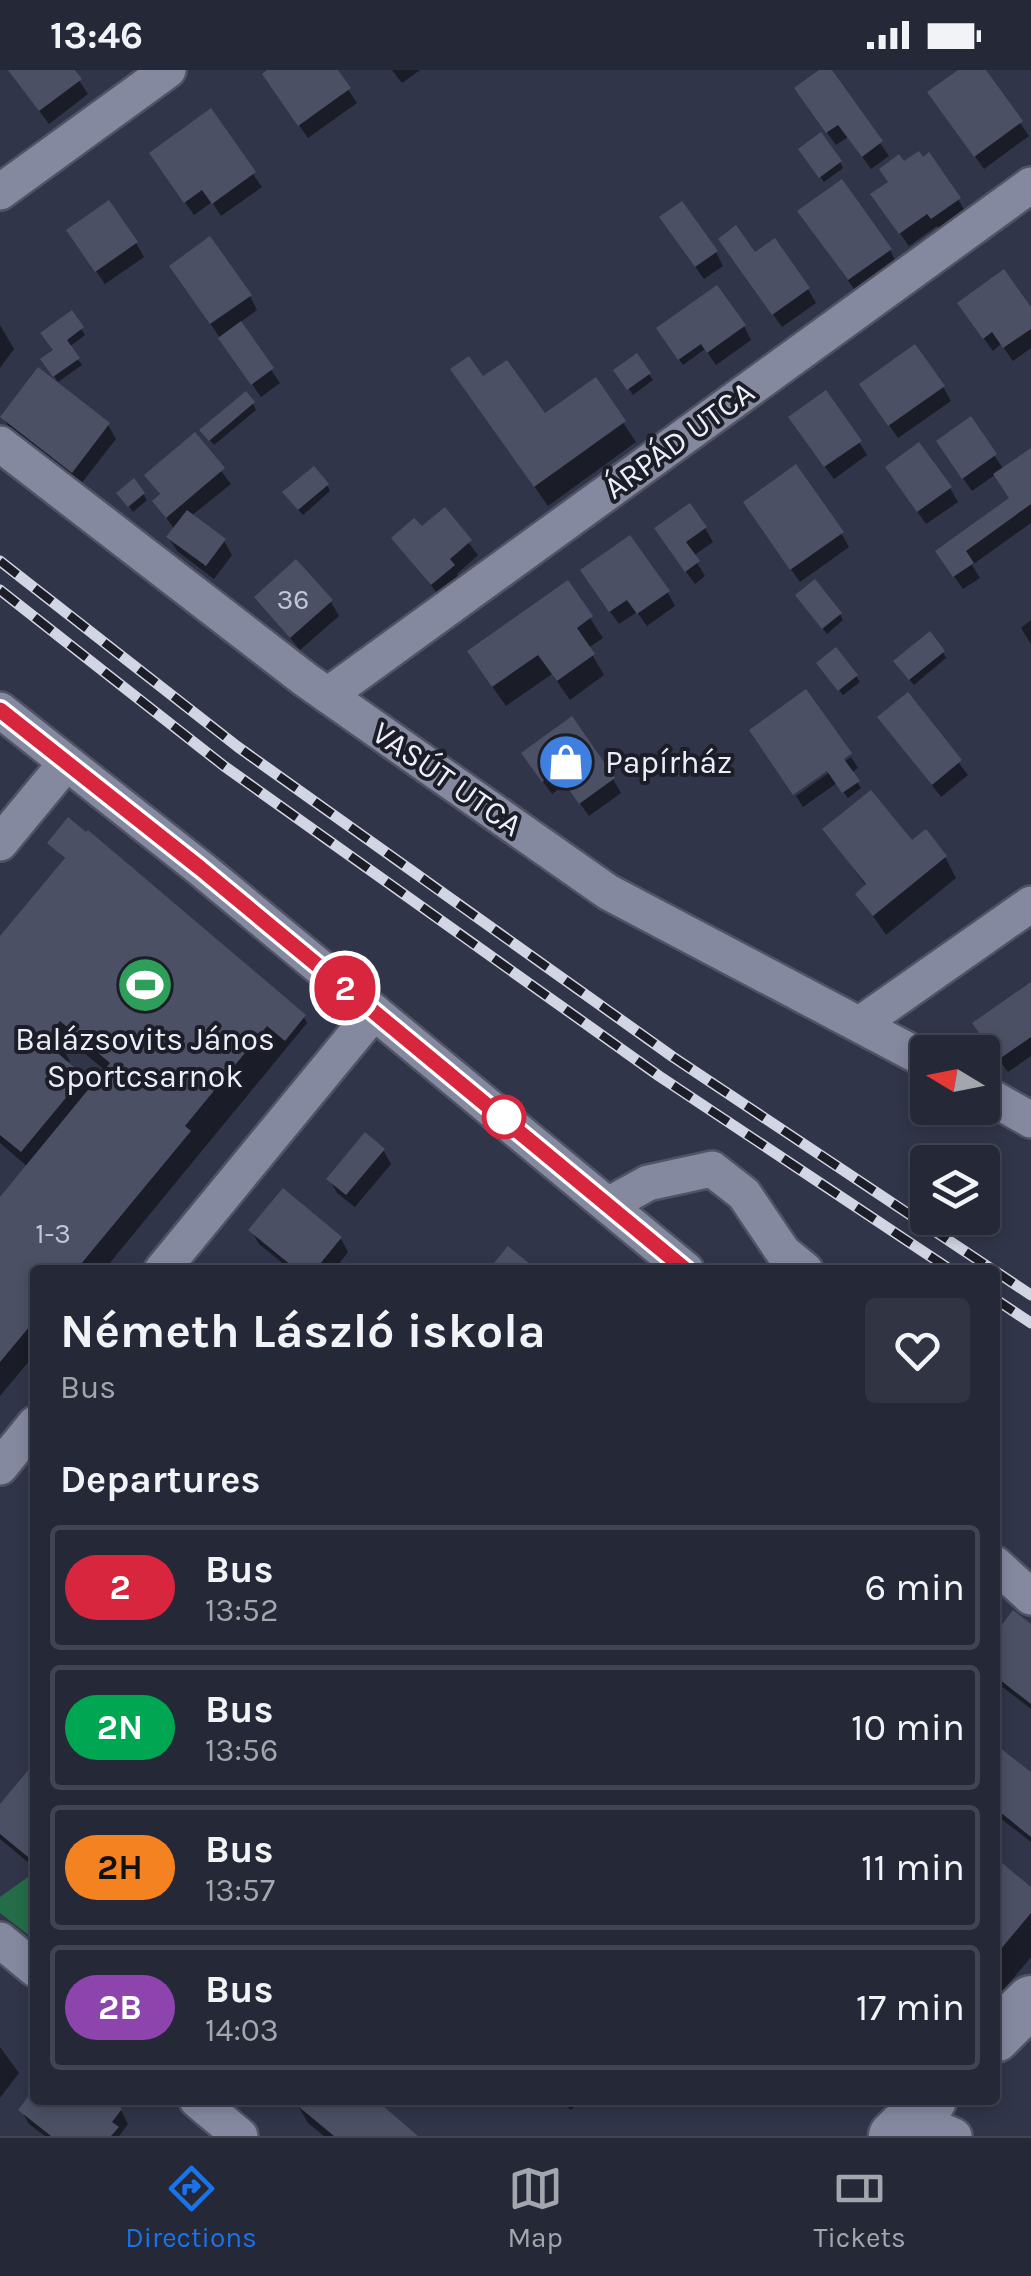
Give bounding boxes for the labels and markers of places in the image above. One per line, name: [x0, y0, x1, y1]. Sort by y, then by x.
shop icon: Papírház: [536, 732, 596, 792]
place label: Papírház: [605, 744, 732, 781]
sports icon: Balázsovits János Sportcsarnok: [115, 955, 175, 1015]
place label: Balázsovits János Sportcsarnok: [15, 1021, 275, 1095]
unlabelled marker: [483, 1096, 525, 1138]

